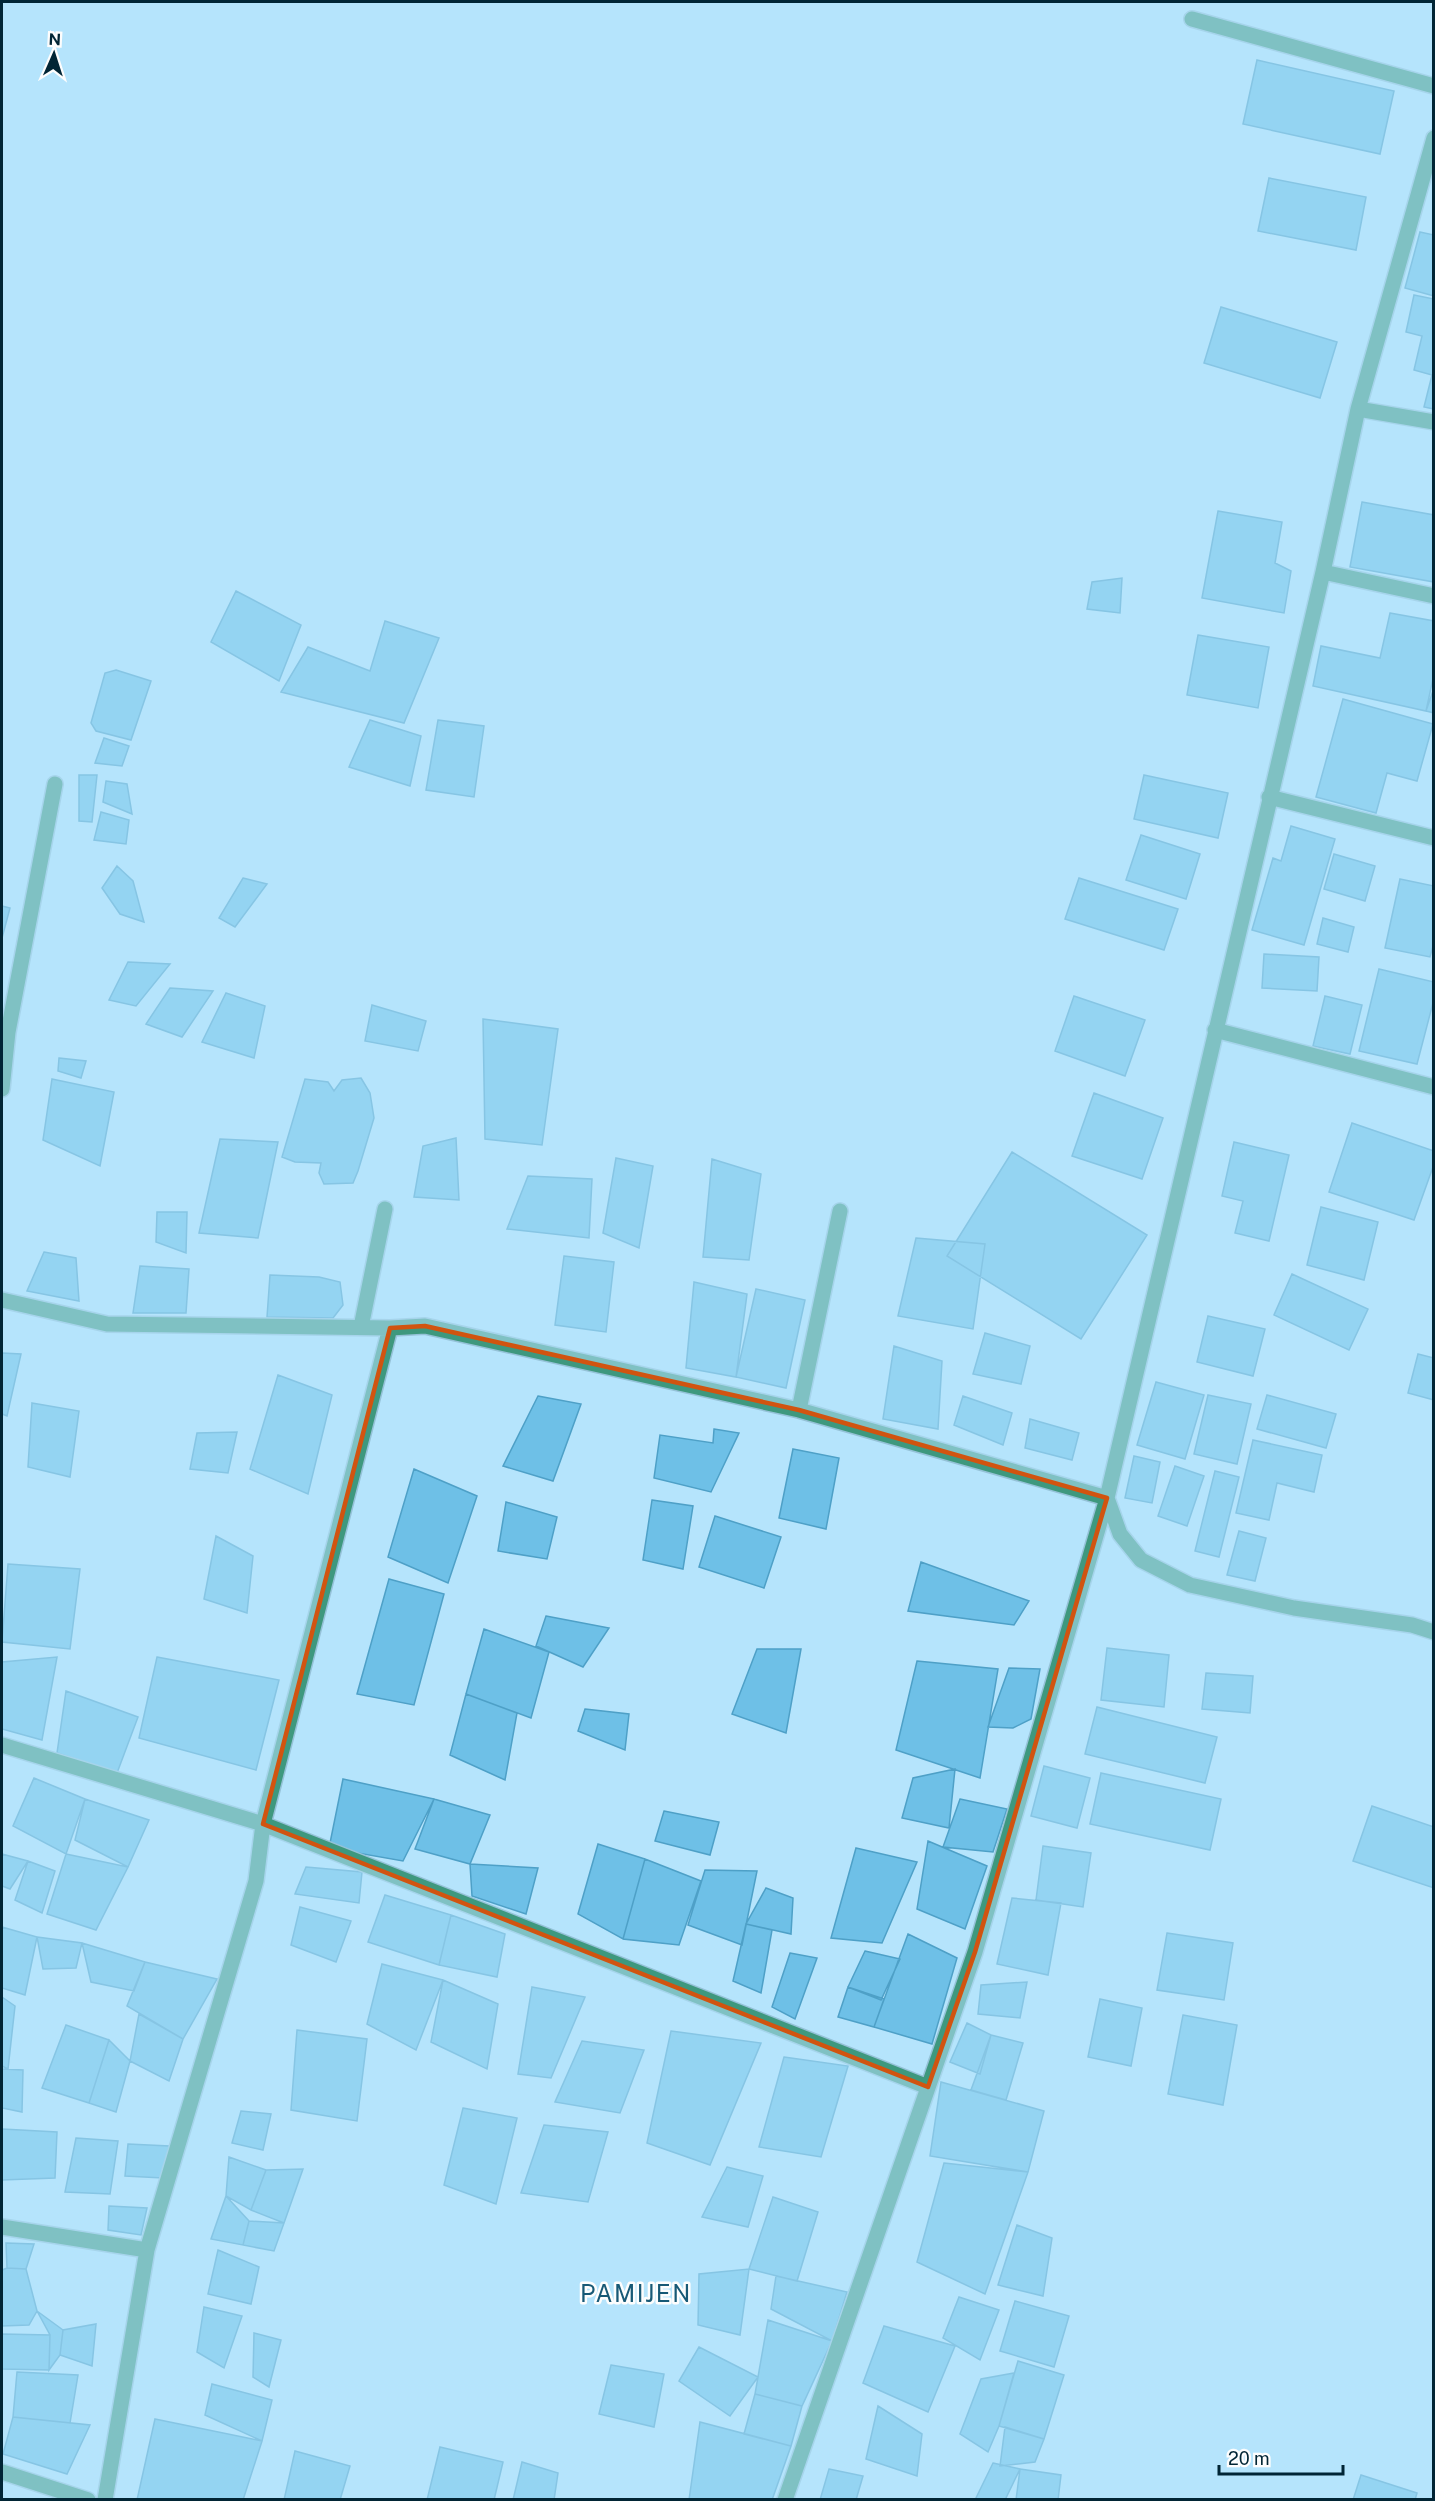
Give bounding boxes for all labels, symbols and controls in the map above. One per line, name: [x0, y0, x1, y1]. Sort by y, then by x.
north arrow: [24, 24, 84, 84]
text: N: [48, 30, 62, 49]
district label: PAMIJEN: [580, 2279, 692, 2307]
scale bar: [1219, 2438, 1344, 2476]
text: 20 m: [1228, 2448, 1270, 2469]

